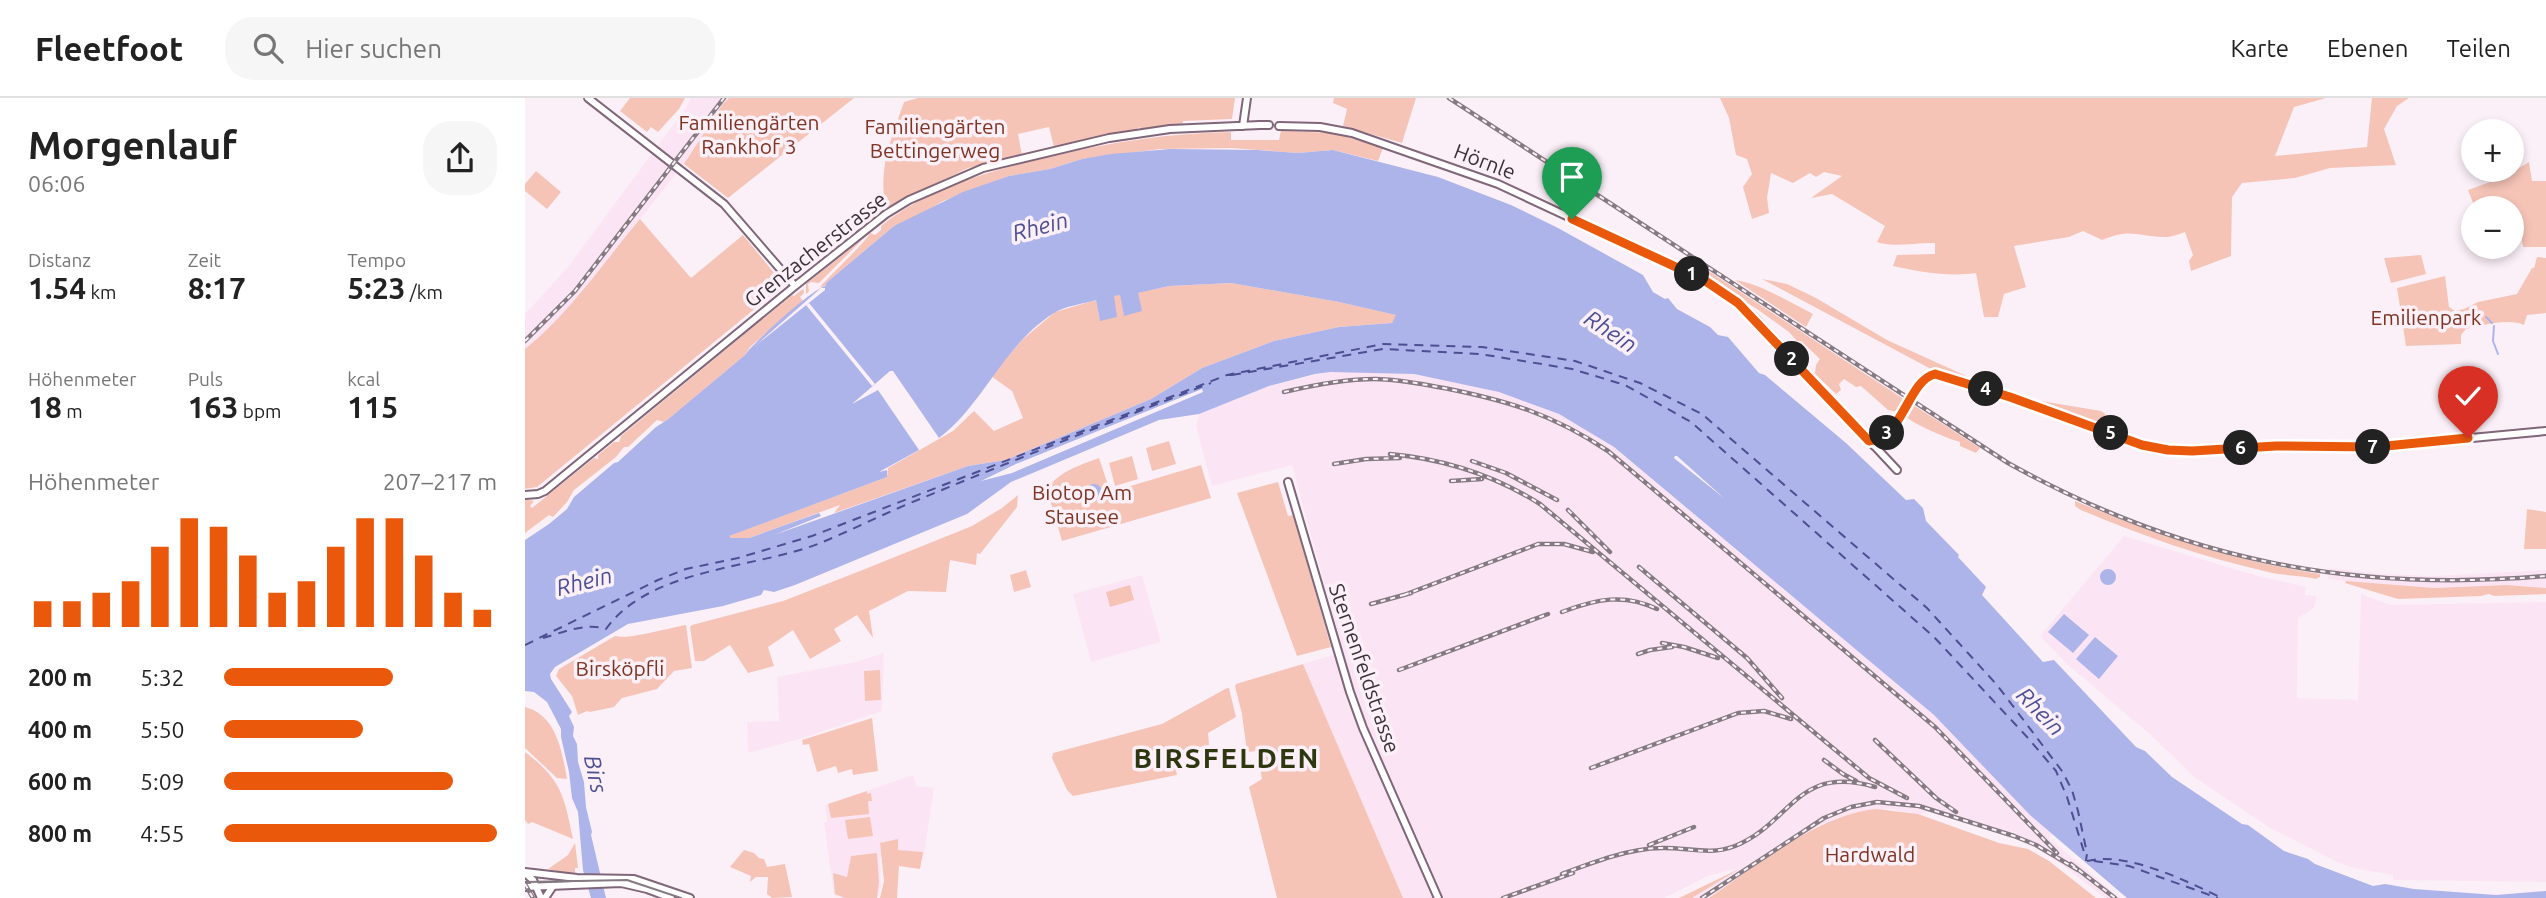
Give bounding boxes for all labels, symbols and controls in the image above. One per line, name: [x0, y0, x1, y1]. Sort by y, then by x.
search box: [225, 17, 715, 80]
icon: search: [249, 29, 287, 67]
text: Fleetfoot: [35, 30, 183, 67]
text: Hier suchen: [305, 34, 442, 63]
text: Karte: [2230, 35, 2289, 62]
text: Ebenen: [2327, 35, 2408, 62]
text: Teilen: [2446, 35, 2511, 62]
park label: Familiengärten Rankhof 3: [678, 110, 820, 158]
park label: Familiengärten Bettingerweg: [864, 114, 1006, 162]
map controls: [2461, 119, 2524, 259]
button: +: [2461, 119, 2524, 182]
button: share: [423, 121, 497, 195]
text: Morgenlauf: [28, 124, 237, 166]
street label: Hörnle: [1451, 138, 1519, 184]
pin: [1542, 147, 1602, 219]
icon: arrive: [1553, 158, 1591, 196]
text: 06:06: [28, 171, 86, 196]
street label: Grenzacherstrasse: [739, 186, 891, 312]
button: −: [2461, 196, 2524, 259]
water label: Rhein: [1009, 207, 1071, 245]
text: Distanz: [28, 249, 91, 271]
text: Zeit: [188, 249, 221, 271]
text: Tempo: [347, 249, 406, 271]
pin: 1: [1675, 256, 1709, 292]
text: 1: [1686, 262, 1697, 284]
text: 1.54: [28, 271, 86, 305]
text: 8:17: [188, 271, 246, 305]
text: 5:23: [347, 271, 405, 305]
text: km: [86, 281, 116, 303]
text: /km: [405, 281, 443, 303]
water label: Rhein: [1580, 305, 1642, 357]
park label: Emilienpark: [2371, 305, 2482, 329]
pin: 2: [1775, 342, 1809, 376]
text: 2: [1786, 347, 1797, 369]
pin: [2438, 366, 2498, 438]
text: Höhenmeter: [28, 368, 137, 390]
text: Puls: [188, 368, 223, 390]
text: kcal: [347, 368, 380, 390]
pin: 4: [1969, 372, 2003, 406]
text: 4: [1980, 377, 1991, 399]
icon: check: [2449, 377, 2487, 415]
text: 18: [28, 390, 62, 424]
text: 163: [188, 390, 238, 424]
text: 115: [347, 390, 398, 424]
text: m: [62, 400, 83, 422]
text: bpm: [238, 400, 281, 422]
pin: 3: [1869, 416, 1905, 450]
pin: 5: [2093, 416, 2129, 450]
text: 3: [1881, 421, 1892, 443]
text: 5: [2105, 421, 2116, 443]
pin: 6: [2223, 430, 2259, 466]
pin: 7: [2355, 430, 2391, 464]
text: 7: [2367, 435, 2378, 457]
text: 6: [2235, 436, 2246, 458]
text: Höhenmeter: [28, 469, 159, 494]
text: 207–217 m: [383, 469, 497, 494]
park label: Biotop Am Stausee: [1032, 480, 1132, 528]
water label: Rhein: [553, 562, 615, 600]
street label: Sternenfeldstrasse: [1325, 580, 1405, 756]
park label: Birsköpfli: [576, 656, 664, 680]
text: 200 m: [28, 665, 92, 690]
text: 5:32: [140, 665, 185, 690]
water label: Rhein: [2012, 682, 2070, 740]
text: 400 m: [28, 717, 92, 742]
text: 5:50: [140, 717, 185, 742]
district label: BIRSFELDEN: [1133, 742, 1321, 773]
water label: Birs: [580, 753, 612, 796]
text: 600 m: [28, 769, 92, 794]
text: 5:09: [140, 769, 185, 794]
text: 800 m: [28, 821, 92, 846]
text: 4:55: [140, 821, 185, 846]
park label: Hardwald: [1825, 842, 1915, 866]

